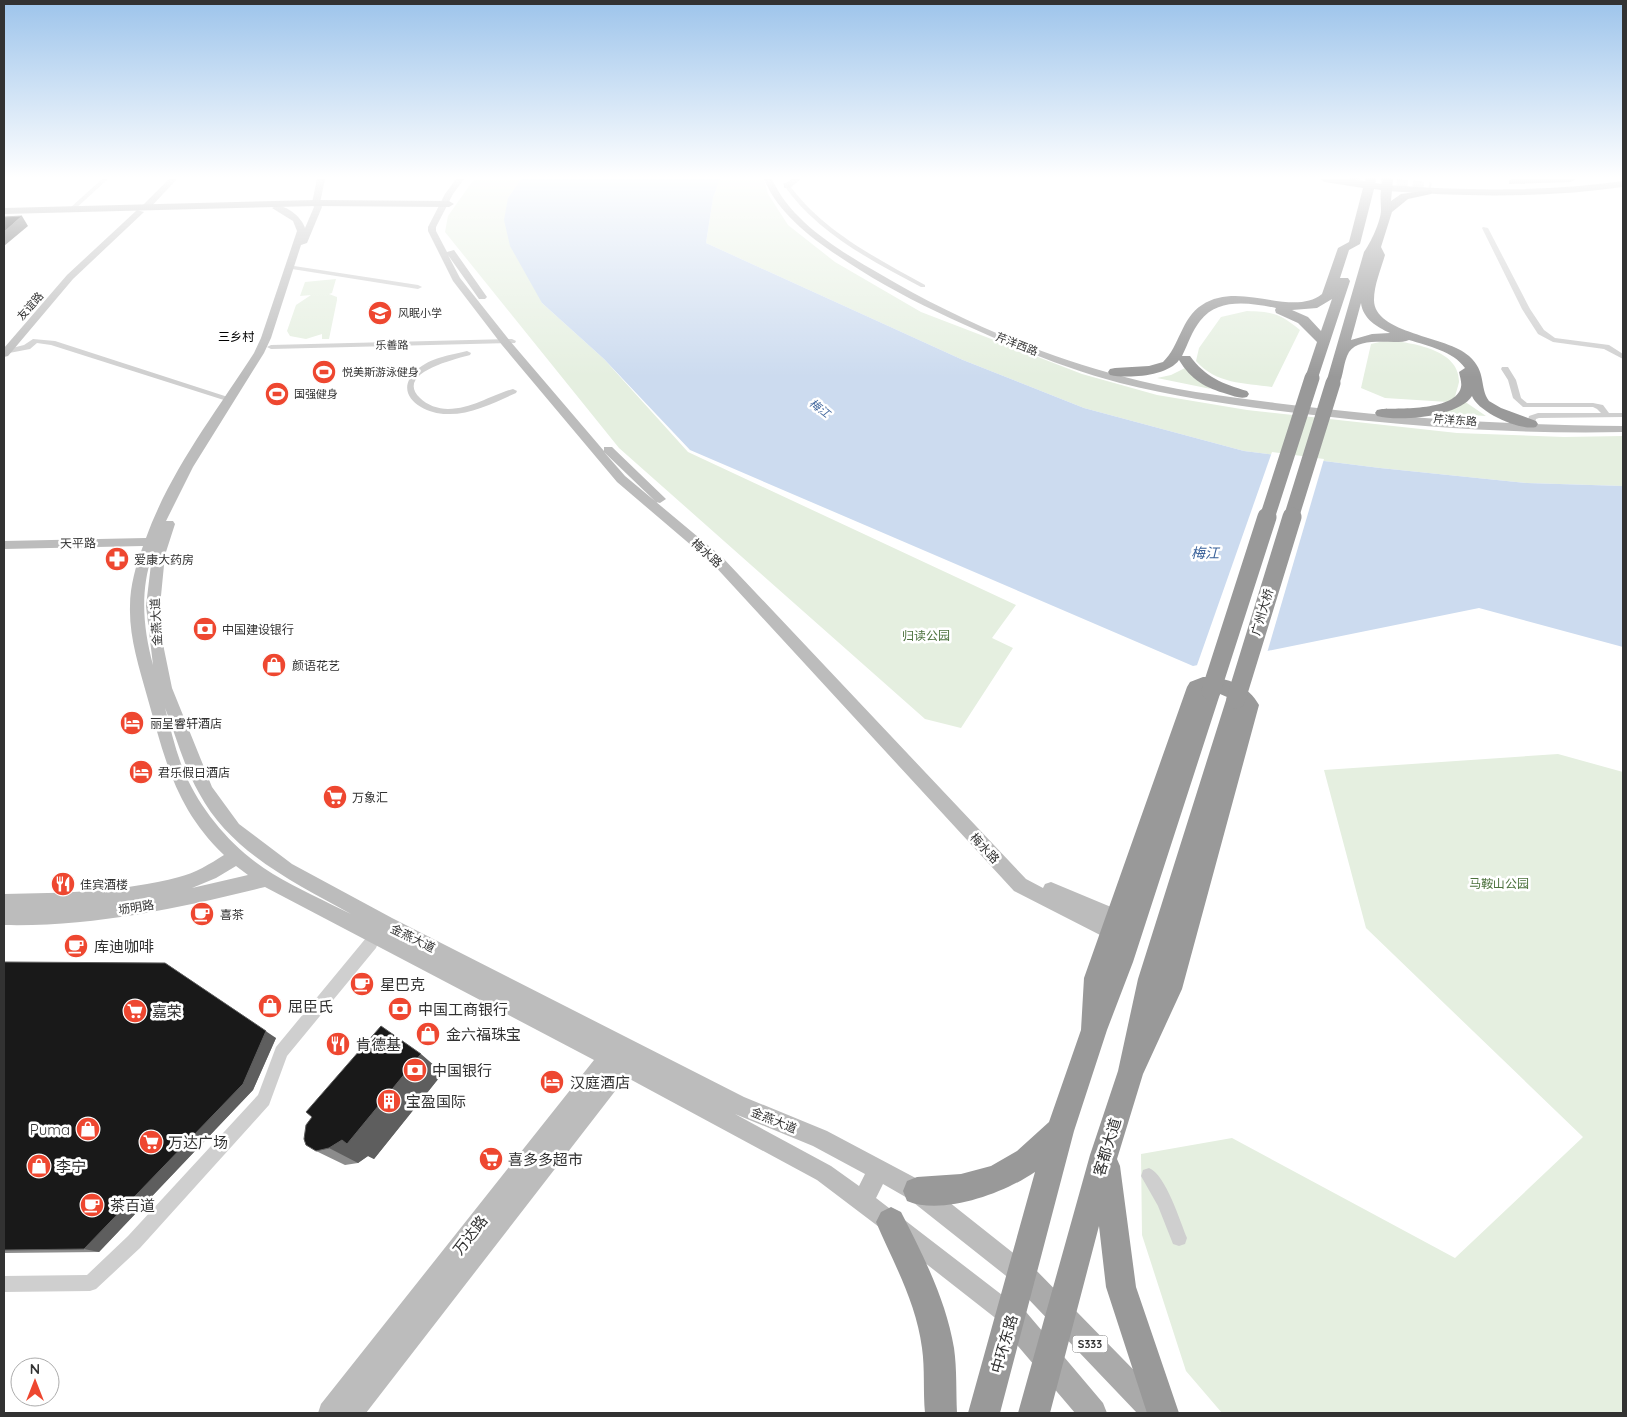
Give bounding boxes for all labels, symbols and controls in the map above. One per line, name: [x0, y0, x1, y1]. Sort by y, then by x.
street label: 友谊路: [14, 289, 46, 323]
school or university icon: 风眠小学: [367, 300, 393, 326]
place label: 风眠小学: [398, 306, 442, 320]
district label: 三乡村: [218, 329, 255, 344]
street label: 芹洋西路: [994, 330, 1040, 358]
street label: 乐善路: [375, 338, 409, 352]
sports icon: 悦美斯游泳健身: [311, 359, 337, 385]
place label: 悦美斯游泳健身: [342, 365, 419, 379]
sports icon: 国强健身: [264, 381, 290, 407]
place label: 国强健身: [294, 387, 338, 401]
water label: 梅江: [807, 396, 834, 421]
street label: 芹洋东路: [1433, 411, 1477, 429]
street label: 天平路: [60, 535, 96, 551]
street label: 梅水路: [689, 535, 725, 571]
water label: 梅江: [1191, 544, 1221, 562]
pharmacy icon: 爱康大药房: [104, 546, 130, 572]
place label: 爱康大药房: [134, 552, 194, 567]
street label: 广州大桥: [1248, 587, 1276, 637]
street label: 金燕大道: [147, 598, 165, 646]
bank icon: 中国建设银行: [192, 616, 218, 642]
place label: 中国建设银行: [222, 622, 294, 637]
park label: 归读公园: [902, 628, 950, 643]
shop icon: 颜语花艺: [261, 652, 287, 678]
place label: 颜语花艺: [292, 658, 340, 673]
hotel icon: 丽呈睿轩酒店: [119, 710, 145, 736]
place label: 丽呈睿轩酒店: [150, 716, 222, 731]
hotel icon: 君乐假日酒店: [128, 759, 154, 785]
place label: 君乐假日酒店: [158, 765, 230, 780]
supermarket icon: 万象汇: [322, 784, 348, 810]
place label: 万象汇: [352, 790, 388, 805]
street label: 梅水路: [967, 830, 1003, 866]
restaurant icon: 佳宾酒楼: [50, 871, 76, 897]
park label: 马鞍山公园: [1469, 876, 1529, 891]
place label: 佳宾酒楼: [80, 877, 128, 892]
street label: 坜明路: [117, 897, 155, 917]
cafe icon: 喜茶: [189, 901, 215, 927]
place label: 喜茶: [220, 907, 244, 922]
street label: 金燕大道: [388, 921, 438, 955]
cafe icon: 库迪咖啡: [63, 933, 89, 959]
place label: 库迪咖啡: [94, 937, 154, 956]
cafe icon: 星巴克: [349, 971, 375, 997]
place label: 星巴克: [380, 975, 425, 994]
shop icon: 屈臣氏: [257, 993, 283, 1019]
bank icon: 中国工商银行: [387, 996, 413, 1022]
place label: 屈臣氏: [288, 997, 333, 1016]
supermarket icon: 嘉荣: [122, 998, 148, 1024]
place label: 中国工商银行: [418, 1000, 508, 1019]
place label: 嘉荣: [152, 1002, 182, 1021]
shop icon: 金六福珠宝: [415, 1021, 441, 1047]
place label: 金六福珠宝: [446, 1025, 521, 1044]
restaurant icon: 肯德基: [325, 1031, 351, 1057]
place label: 肯德基: [356, 1035, 401, 1054]
bank icon: 中国银行: [402, 1057, 428, 1083]
place label: 中国银行: [432, 1061, 492, 1080]
hotel icon: 汉庭酒店: [539, 1069, 565, 1095]
place label: 汉庭酒店: [570, 1073, 630, 1092]
building icon: 宝盈国际: [376, 1088, 402, 1114]
place label: 宝盈国际: [406, 1092, 466, 1111]
street label: 金燕大道: [749, 1104, 799, 1136]
shop icon: Puma: [75, 1116, 101, 1142]
street label: 客都大道: [1089, 1116, 1125, 1178]
place label: Puma: [30, 1120, 70, 1139]
supermarket icon: 万达广场: [138, 1129, 164, 1155]
place label: 万达广场: [168, 1133, 228, 1152]
supermarket icon: 喜多多超市: [478, 1146, 504, 1172]
place label: 喜多多超市: [508, 1150, 583, 1169]
shop icon: 李宁: [26, 1153, 52, 1179]
place label: 李宁: [56, 1157, 86, 1176]
cafe icon: 茶百道: [79, 1192, 105, 1218]
place label: 茶百道: [110, 1196, 155, 1215]
street label: 万达路: [449, 1211, 491, 1259]
street label: 中环东路: [987, 1313, 1021, 1375]
road number: S333: [1072, 1336, 1108, 1352]
north arrow: [10, 1357, 60, 1407]
text: N: [30, 1360, 40, 1378]

